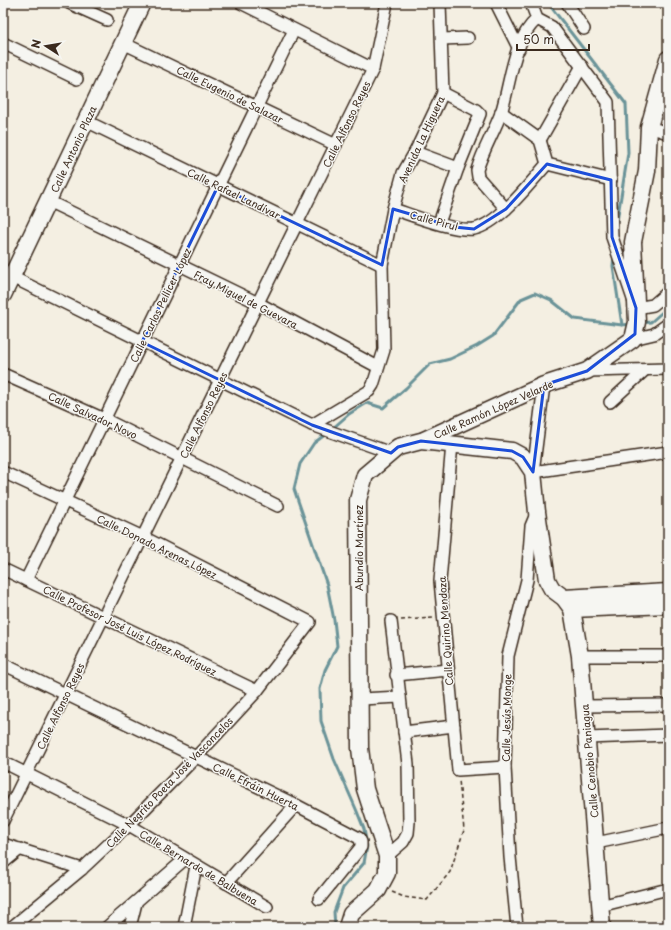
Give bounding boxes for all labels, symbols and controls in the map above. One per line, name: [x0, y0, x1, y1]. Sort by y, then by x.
north arrow: [26, 26, 66, 66]
scale bar: [517, 26, 589, 52]
text: 50 m: [523, 30, 554, 48]
text: N: [27, 38, 45, 50]
street label: Calle Eugenio de Salazar: [174, 62, 287, 127]
street label: Calle Alfonso Reyes: [319, 78, 374, 170]
street label: Avenida La Higuera: [394, 92, 448, 185]
street label: Calle Antonio Plaza: [46, 102, 100, 195]
street label: Calle Rafael Landívar: [185, 164, 283, 222]
street label: Calle Pirul: [408, 206, 460, 234]
street label: Calle Carlos Pellicer López: [126, 245, 194, 365]
street label: Fray Miguel de Guevara: [191, 266, 301, 332]
street label: Calle Alfonso Reyes: [176, 369, 231, 461]
street label: Calle Ramón López Velarde: [431, 376, 555, 442]
street label: Calle Salvador Novo: [46, 388, 140, 442]
street label: Abundio Martínez: [351, 505, 366, 591]
street label: Calle Donado Arenas López: [94, 510, 220, 582]
street label: Calle Quirino Mendoza: [434, 575, 456, 686]
street label: Calle Profesor José Luis López Rodríguez: [41, 581, 220, 679]
street label: Calle Alfonso Reyes: [33, 660, 88, 752]
street label: Calle Jesús Monge: [498, 673, 514, 762]
street label: Calle Cenobio Paniagua: [576, 703, 601, 819]
street label: Calle Negrito Poeta José Vasconcelos: [102, 713, 236, 851]
street label: Calle Efráin Huerta: [210, 759, 302, 814]
street label: Calle Bernardo de Balbuena: [137, 826, 262, 909]

